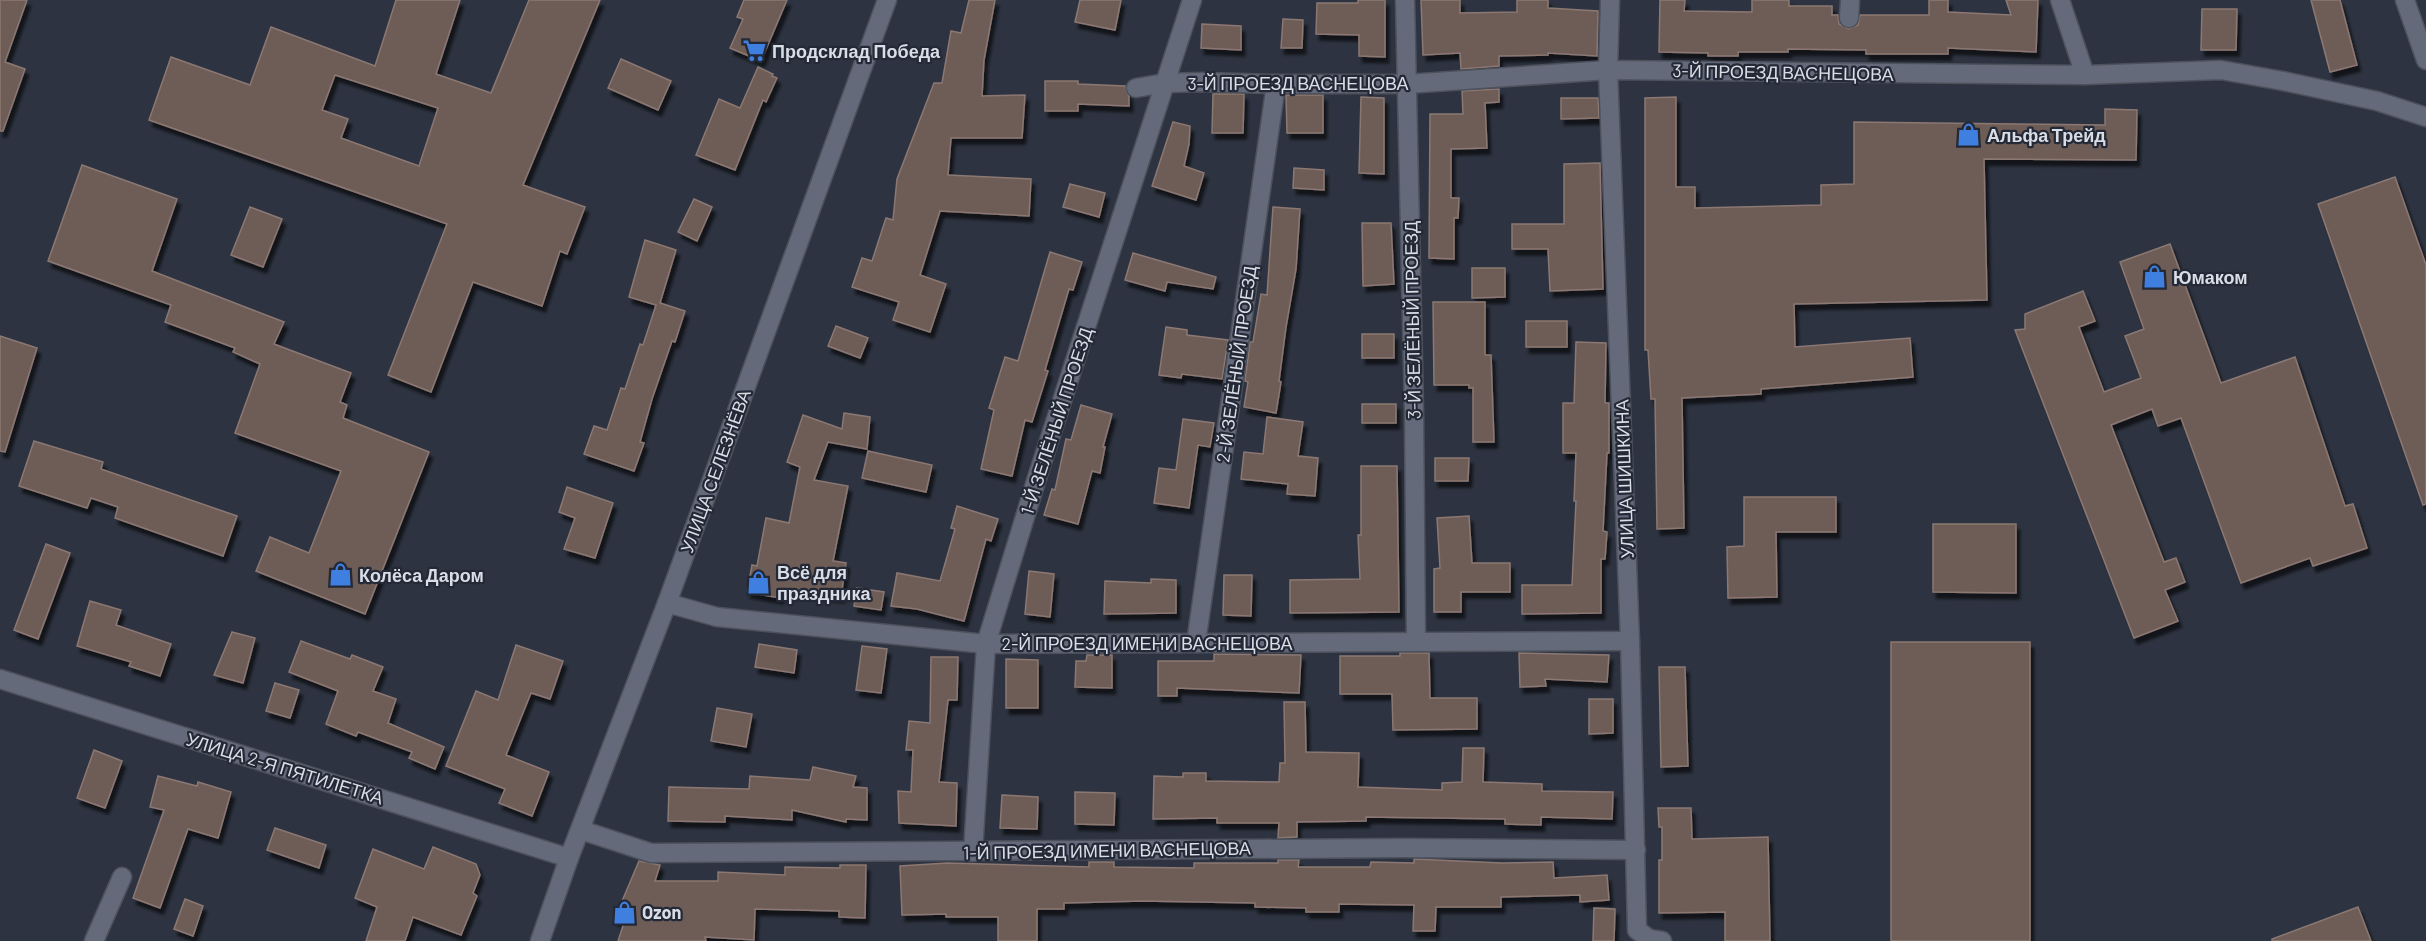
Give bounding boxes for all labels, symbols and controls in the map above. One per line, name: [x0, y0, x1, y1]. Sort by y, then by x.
supermarket icon: Продсклад Победа: [741, 38, 767, 64]
place label: Продсклад Победа: [772, 40, 941, 62]
street label: 3-Й ПРОЕЗД ВАСНЕЦОВА: [1672, 59, 1894, 85]
street label: 3-Й ПРОЕЗД ВАСНЕЦОВА: [1187, 72, 1409, 94]
shop icon: Альфа Трейд: [1956, 122, 1982, 148]
place label: Альфа Трейд: [1987, 124, 2106, 146]
street label: 3-Й ЗЕЛЁНЫЙ ПРОЕЗД: [1399, 221, 1425, 419]
street label: 2-Й ЗЕЛЁНЫЙ ПРОЕЗД: [1211, 264, 1261, 464]
shop icon: Юмаком: [2142, 264, 2168, 290]
place label: Юмаком: [2173, 266, 2248, 288]
street label: 1-Й ЗЕЛЁНЫЙ ПРОЕЗД: [1015, 325, 1097, 517]
street label: УЛИЦА СЕЛЕЗНЁВА: [675, 386, 755, 556]
street label: УЛИЦА ШИШКИНА: [1610, 399, 1638, 559]
place label: Всё для праздника: [777, 561, 871, 604]
shop icon: Колёса Даром: [328, 562, 354, 588]
place label: Колёса Даром: [359, 564, 484, 586]
shop icon: Всё для праздника: [746, 569, 772, 595]
street label: 2-Й ПРОЕЗД ИМЕНИ ВАСНЕЦОВА: [1002, 632, 1292, 654]
street label: УЛИЦА 2-Я ПЯТИЛЕТКА: [184, 728, 386, 808]
street label: 1-Й ПРОЕЗД ИМЕНИ ВАСНЕЦОВА: [963, 836, 1251, 864]
shop icon: Ozon: [611, 899, 637, 925]
place label: Ozon: [642, 901, 681, 923]

